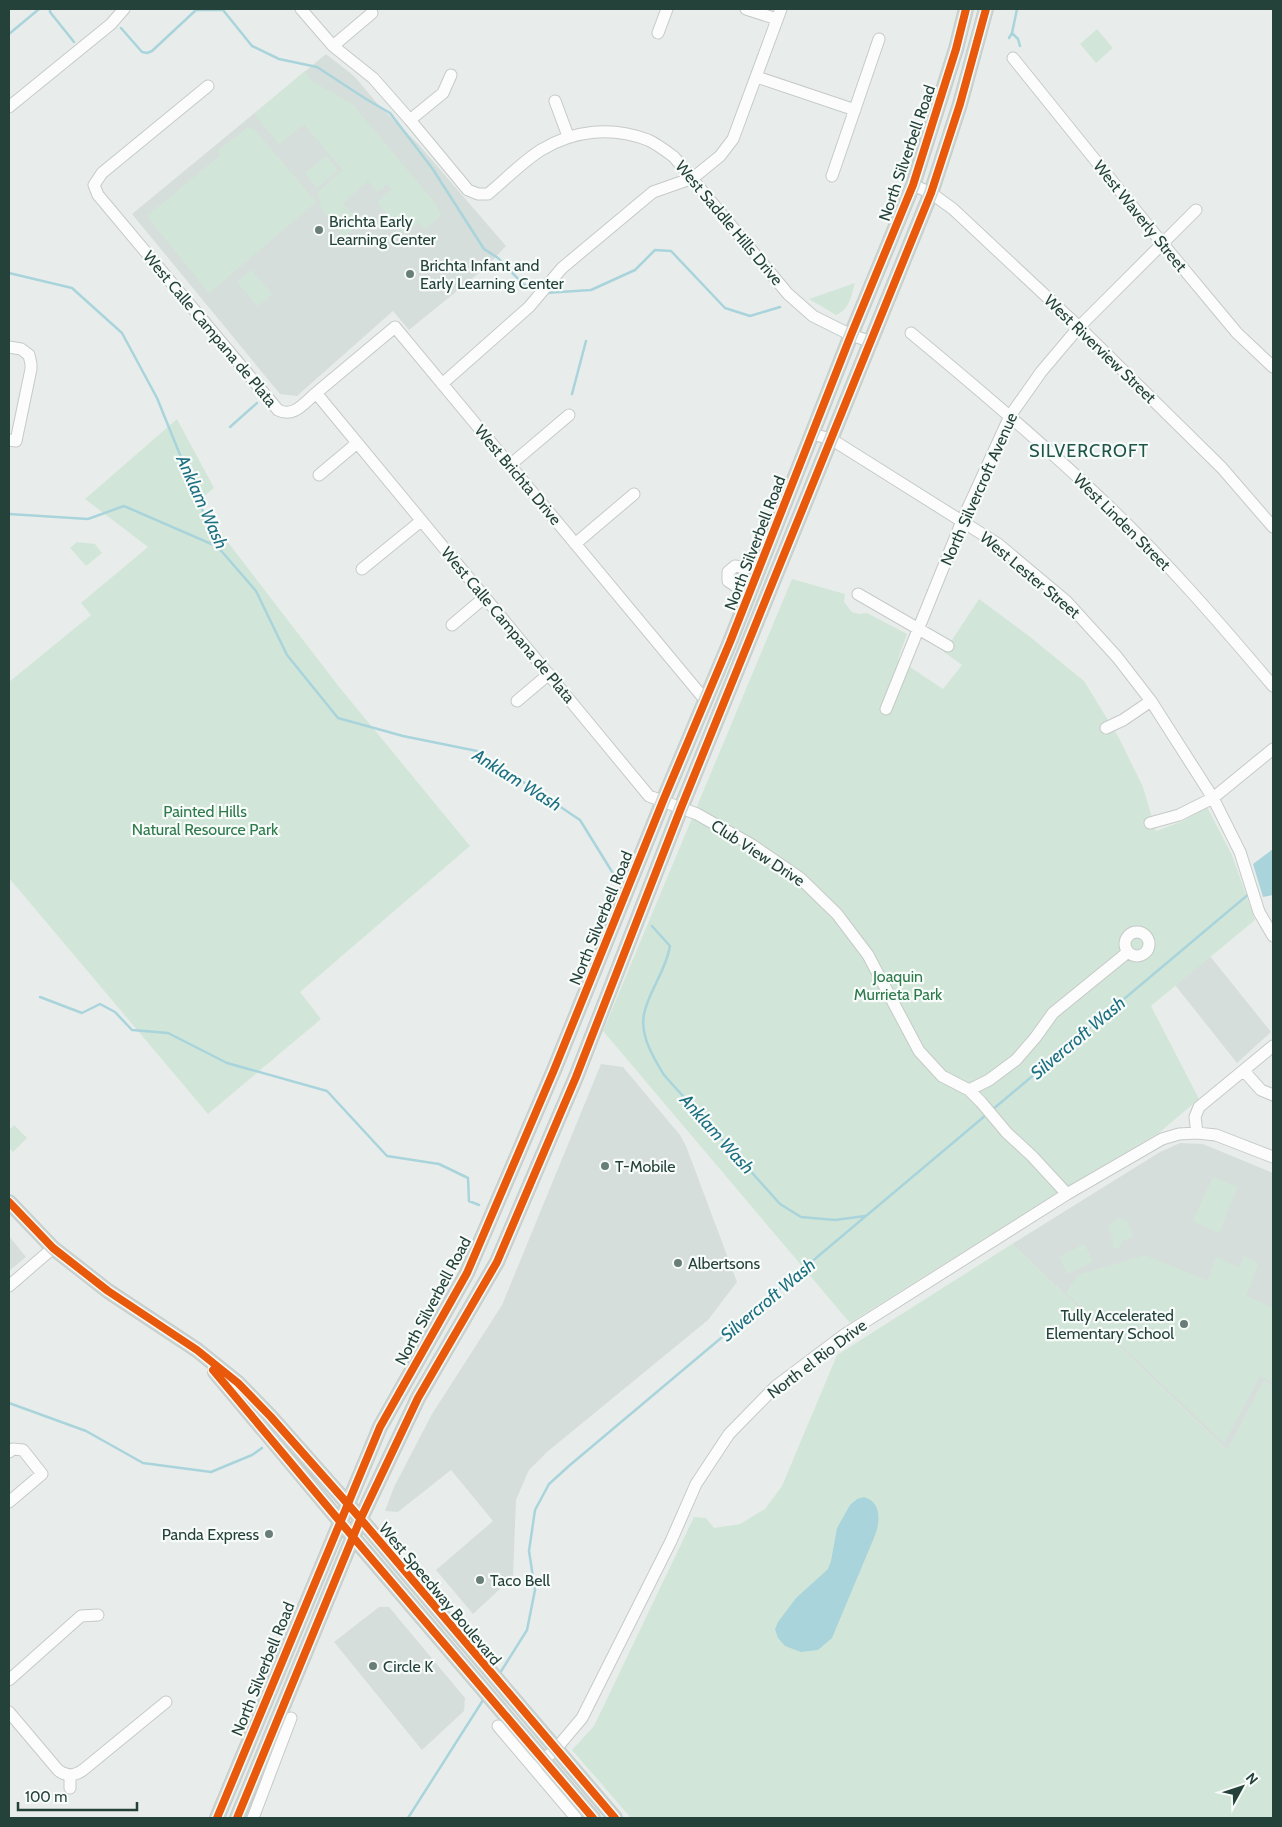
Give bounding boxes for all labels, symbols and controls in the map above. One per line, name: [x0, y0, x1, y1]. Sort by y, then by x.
street label: North Silverbell Road: [875, 82, 939, 224]
street label: West Saddle Hills Drive: [671, 157, 787, 289]
street label: West Waverly Street: [1089, 157, 1191, 276]
place label: Brichta Early Learning Center: [329, 212, 437, 249]
marker: Brichta Early Learning Center: [313, 224, 325, 236]
street label: West Calle Campana de Plata: [139, 247, 281, 411]
place label: Brichta Infant and Early Learning Center: [420, 256, 565, 293]
marker: Brichta Infant and Early Learning Center: [404, 268, 416, 280]
street label: West Riverview Street: [1040, 291, 1160, 408]
street label: North Silvercroft Avenue: [937, 410, 1021, 568]
street label: West Brichta Drive: [471, 421, 565, 529]
district label: SILVERCROFT: [1029, 440, 1149, 462]
water label: Anklam Wash: [171, 451, 232, 552]
street label: West Linden Street: [1070, 470, 1175, 575]
street label: North Silverbell Road: [721, 473, 789, 613]
street label: West Lester Street: [976, 528, 1084, 623]
street label: West Calle Campana de Plata: [437, 543, 579, 707]
water label: Anklam Wash: [468, 744, 565, 816]
park label: Painted Hills Natural Resource Park: [132, 802, 279, 839]
street label: Club View Drive: [708, 816, 808, 890]
street label: North Silverbell Road: [565, 848, 637, 988]
park label: Joaquin Murrieta Park: [854, 967, 943, 1004]
water label: Silvercroft Wash: [1026, 992, 1130, 1084]
water label: Anklam Wash: [675, 1089, 759, 1179]
place label: T-Mobile: [615, 1157, 675, 1176]
marker: T-Mobile: [599, 1160, 611, 1172]
street label: North Silverbell Road: [391, 1234, 475, 1368]
place label: Albertsons: [688, 1254, 760, 1273]
water label: Silvercroft Wash: [716, 1254, 820, 1346]
marker: Albertsons: [672, 1257, 684, 1269]
place label: Tully Accelerated Elementary School: [1046, 1306, 1174, 1343]
street label: North el Rio Drive: [764, 1316, 870, 1402]
marker: Tully Accelerated Elementary School: [1178, 1318, 1190, 1330]
street label: West Speedway Boulevard: [375, 1519, 505, 1669]
place label: Panda Express: [162, 1525, 259, 1544]
marker: Panda Express: [263, 1528, 275, 1540]
place label: Taco Bell: [490, 1571, 550, 1590]
marker: Taco Bell: [474, 1574, 486, 1586]
street label: North Silverbell Road: [227, 1599, 299, 1739]
place label: Circle K: [383, 1657, 433, 1676]
marker: Circle K: [367, 1660, 379, 1672]
north arrow: [1217, 1762, 1267, 1812]
text: N: [1242, 1769, 1262, 1788]
scale bar: [18, 1780, 136, 1812]
text: 100 m: [25, 1788, 67, 1806]

